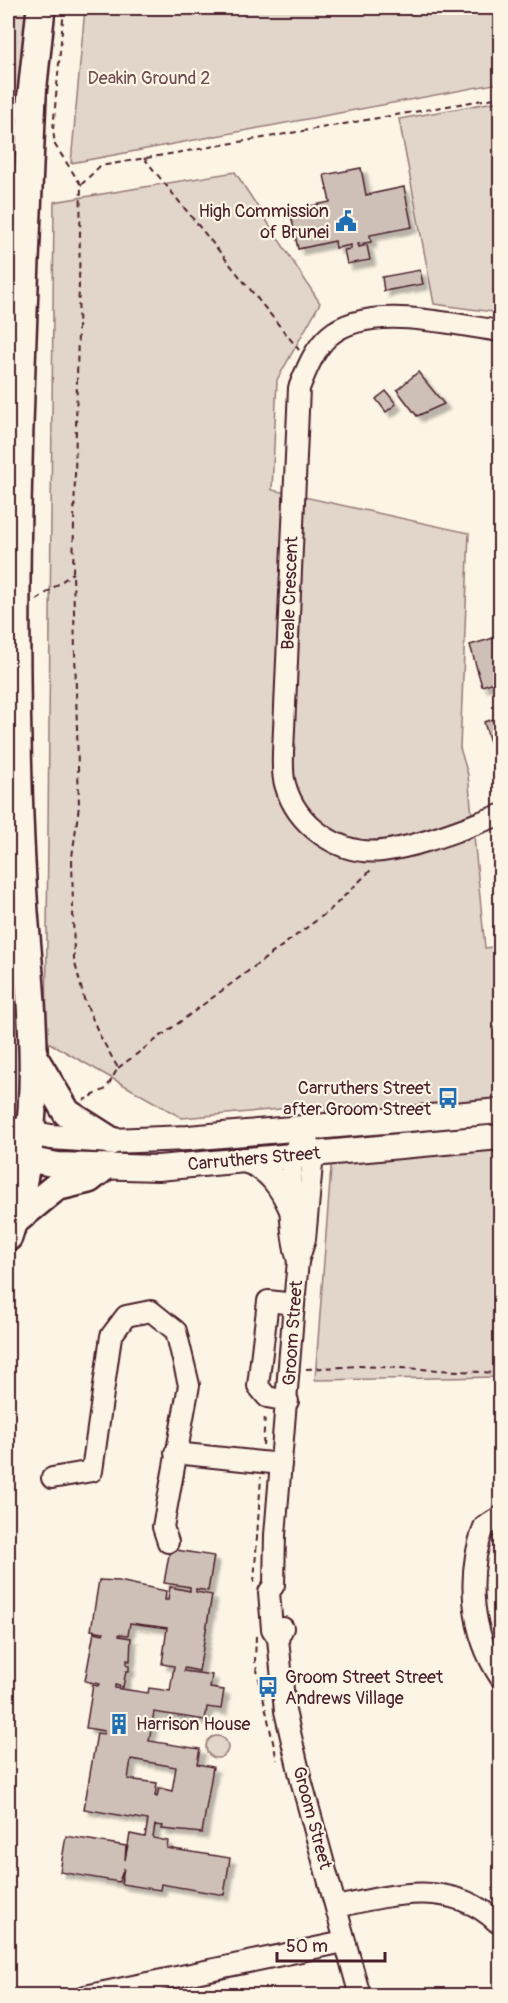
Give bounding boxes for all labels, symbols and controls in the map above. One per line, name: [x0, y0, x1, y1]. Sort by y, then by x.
park label: Deakin Ground 2: [88, 67, 210, 90]
place label: High Commission of Brunei: [198, 200, 329, 244]
public building icon: High Commission of Brunei: [334, 209, 358, 233]
street label: Beale Crescent: [277, 535, 303, 650]
place label: Carruthers Street after Groom Street: [283, 1077, 432, 1121]
bus stop icon: Carruthers Street after Groom Street: [436, 1086, 460, 1110]
street label: Carruthers Street: [187, 1142, 322, 1176]
street label: Groom Street: [278, 1279, 308, 1386]
place label: Groom Street Street Andrews Village: [285, 1666, 444, 1710]
bus stop icon: Groom Street Street Andrews Village: [256, 1675, 280, 1699]
building icon: Harrison House: [107, 1712, 131, 1736]
place label: Harrison House: [136, 1713, 251, 1736]
street label: Groom Street: [287, 1764, 337, 1873]
scale bar: [277, 1925, 385, 1963]
text: 50 m: [286, 1935, 328, 1958]

